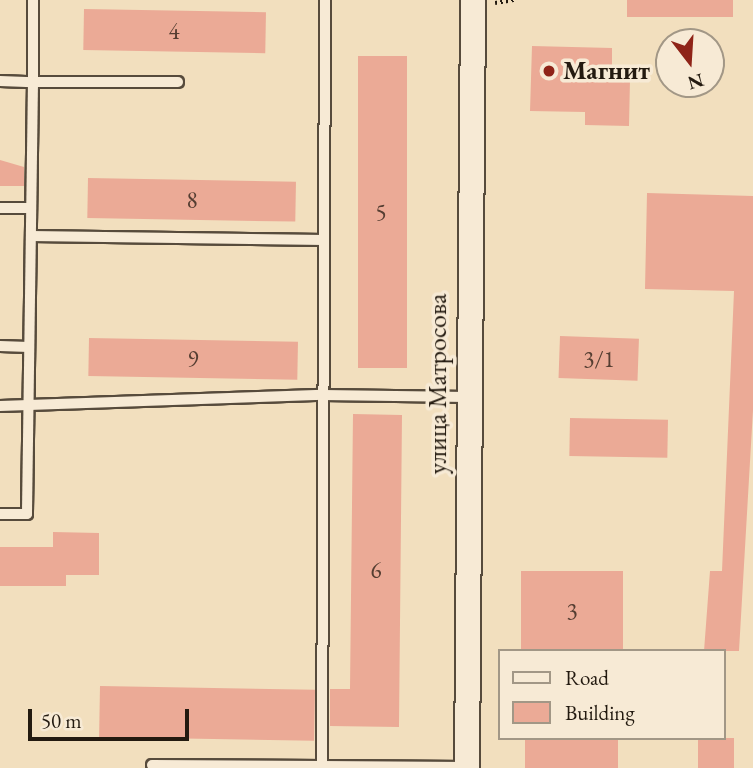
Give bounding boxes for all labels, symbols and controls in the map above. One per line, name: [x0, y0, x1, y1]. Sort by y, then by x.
house number: 4: [168, 17, 180, 45]
north arrow: [655, 28, 725, 98]
place label: Магнит: [563, 55, 650, 87]
marker: Магнит: [541, 63, 557, 79]
text: N: [685, 67, 707, 96]
house number: 8: [186, 186, 198, 214]
house number: 5: [375, 198, 387, 226]
street label: улица Матросова: [422, 294, 454, 474]
house number: 9: [187, 345, 199, 373]
house number: 3/1: [583, 345, 615, 373]
house number: 6: [370, 556, 382, 584]
house number: 3: [566, 597, 578, 625]
legend: [498, 649, 725, 740]
text: Road: [565, 664, 609, 691]
scale bar: [32, 694, 192, 738]
text: Building: [565, 699, 635, 726]
text: 50 m: [41, 707, 82, 734]

